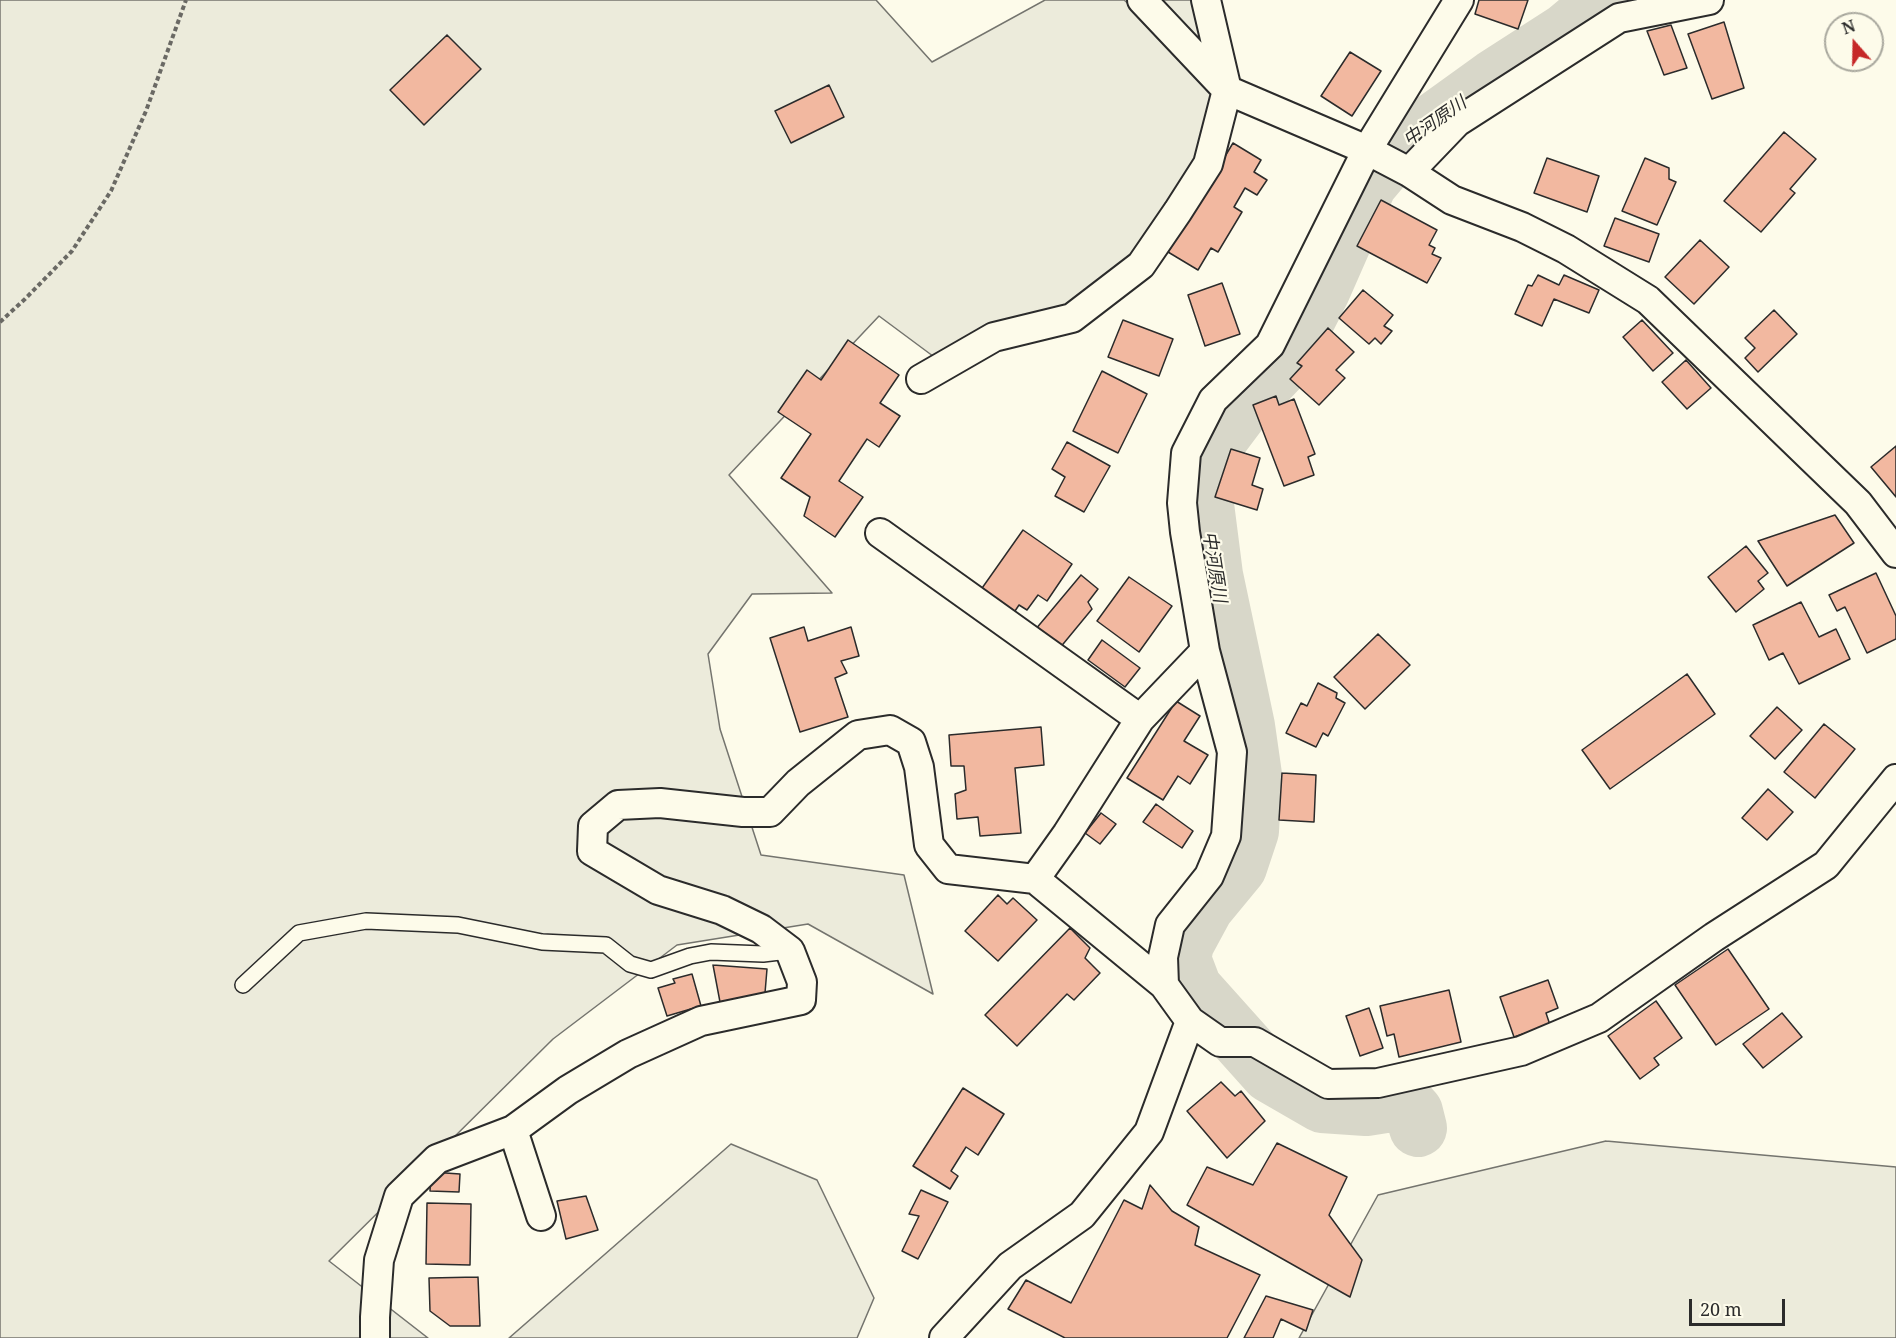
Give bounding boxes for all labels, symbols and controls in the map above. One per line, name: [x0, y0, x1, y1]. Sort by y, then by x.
north arrow: [1824, 12, 1884, 72]
text: N: [1839, 14, 1858, 39]
water label: 中河原川: [1399, 93, 1471, 151]
water label: 中河原川: [1198, 530, 1230, 604]
scale bar: [1692, 1287, 1788, 1325]
text: 20 m: [1700, 1297, 1742, 1321]

